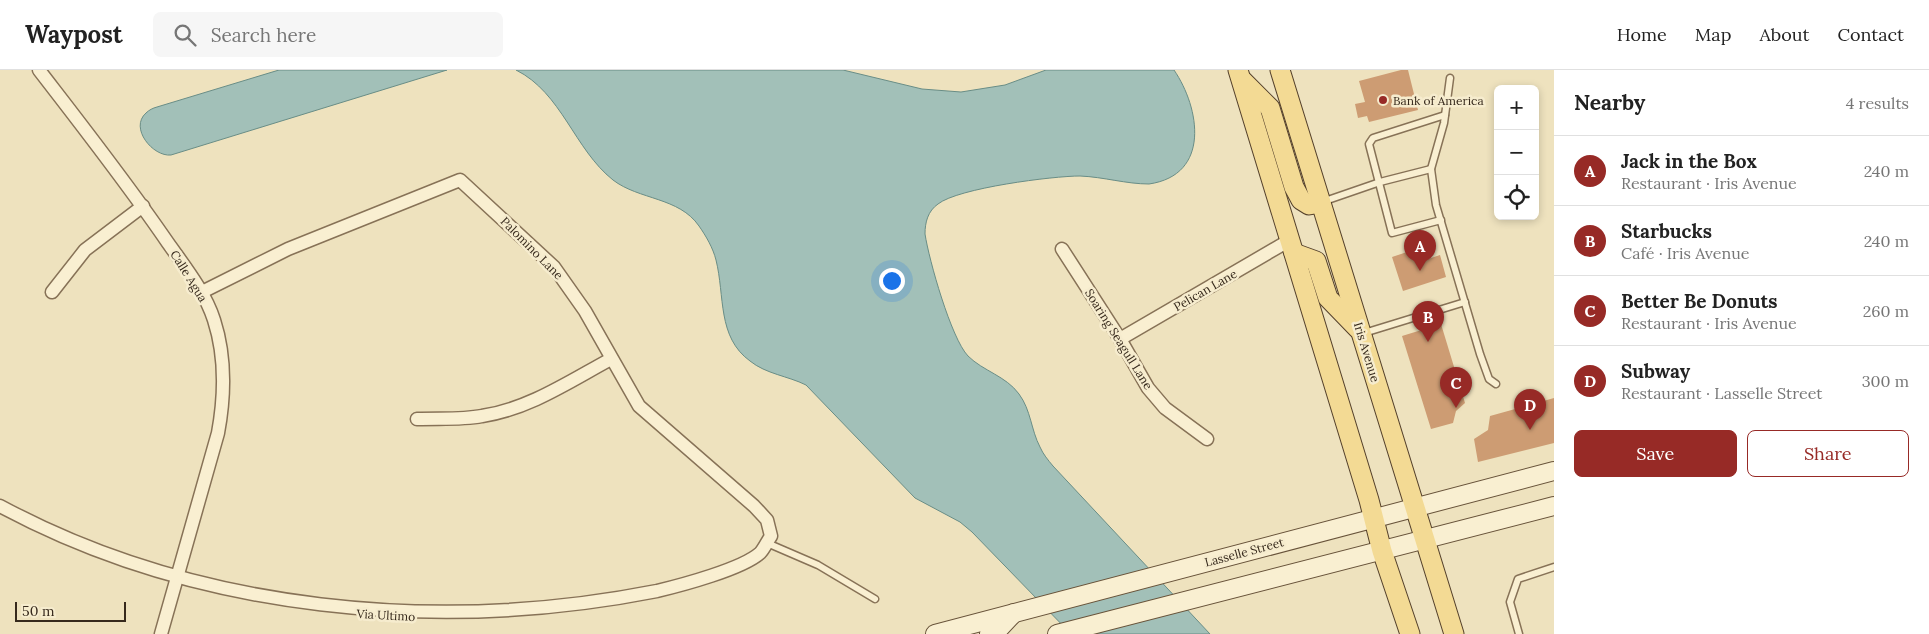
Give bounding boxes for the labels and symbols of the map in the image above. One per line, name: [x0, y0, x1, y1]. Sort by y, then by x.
place label: Bank of America: [1393, 93, 1484, 108]
marker: Bank of America: [1377, 94, 1389, 106]
street label: Palomino Lane: [498, 214, 567, 283]
pin: A: [1404, 230, 1436, 271]
street label: Calle Agua: [167, 247, 211, 305]
street label: Pelican Lane: [1171, 266, 1240, 314]
your location: [879, 268, 905, 294]
street label: Soaring Seagull Lane: [1082, 286, 1156, 392]
pin: B: [1412, 301, 1444, 342]
street label: Iris Avenue: [1351, 320, 1383, 384]
pin: C: [1440, 367, 1472, 408]
pin: D: [1514, 389, 1546, 430]
street label: Lasselle Street: [1203, 534, 1286, 570]
scale bar: [15, 599, 126, 622]
street label: Via Ultimo: [355, 606, 416, 624]

